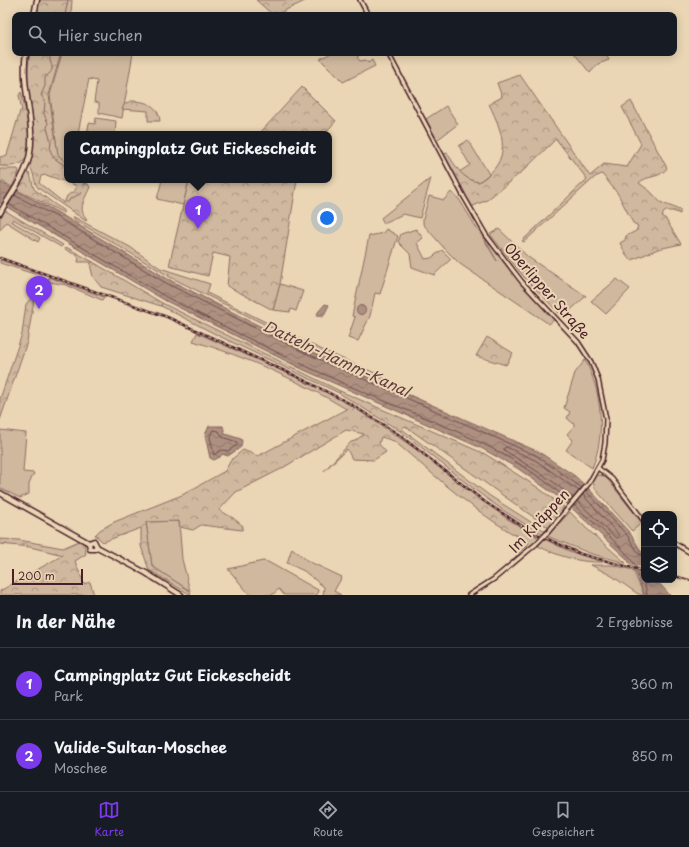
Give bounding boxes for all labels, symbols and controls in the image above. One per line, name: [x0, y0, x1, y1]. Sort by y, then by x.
search box: [12, 12, 677, 56]
icon: search: [26, 23, 48, 45]
text: Hier suchen: [58, 23, 143, 46]
popup: [64, 131, 332, 183]
text: Campingplatz Gut Eickescheidt: [80, 136, 316, 159]
text: Park: [80, 159, 109, 178]
pin: 1: [185, 196, 211, 229]
your location: [317, 208, 337, 228]
street label: Oberlipper Straße: [500, 238, 595, 343]
pin: 2: [26, 276, 52, 309]
water label: Datteln-Hamm-Kanal: [259, 313, 416, 403]
street label: Im Knäppen: [503, 484, 574, 557]
map controls: [641, 511, 677, 583]
button: locate: [641, 511, 677, 547]
button: layers: [641, 547, 677, 583]
scale bar: [12, 567, 83, 586]
text: 200 m: [18, 567, 55, 584]
text: In der Nähe: [16, 608, 115, 634]
text: 2 Ergebnisse: [596, 612, 673, 631]
text: Campingplatz Gut Eickescheidt: [54, 663, 291, 686]
text: 1: [26, 674, 32, 693]
text: 360 m: [630, 674, 673, 693]
text: Park: [54, 686, 83, 705]
text: Valide-Sultan-Moschee: [54, 735, 227, 758]
text: 2: [24, 746, 34, 765]
text: 850 m: [632, 746, 673, 765]
text: Moschee: [54, 758, 108, 777]
tab: Karte: [94, 799, 124, 840]
tab: Route: [313, 799, 343, 840]
tab: Gespeichert: [532, 799, 595, 840]

